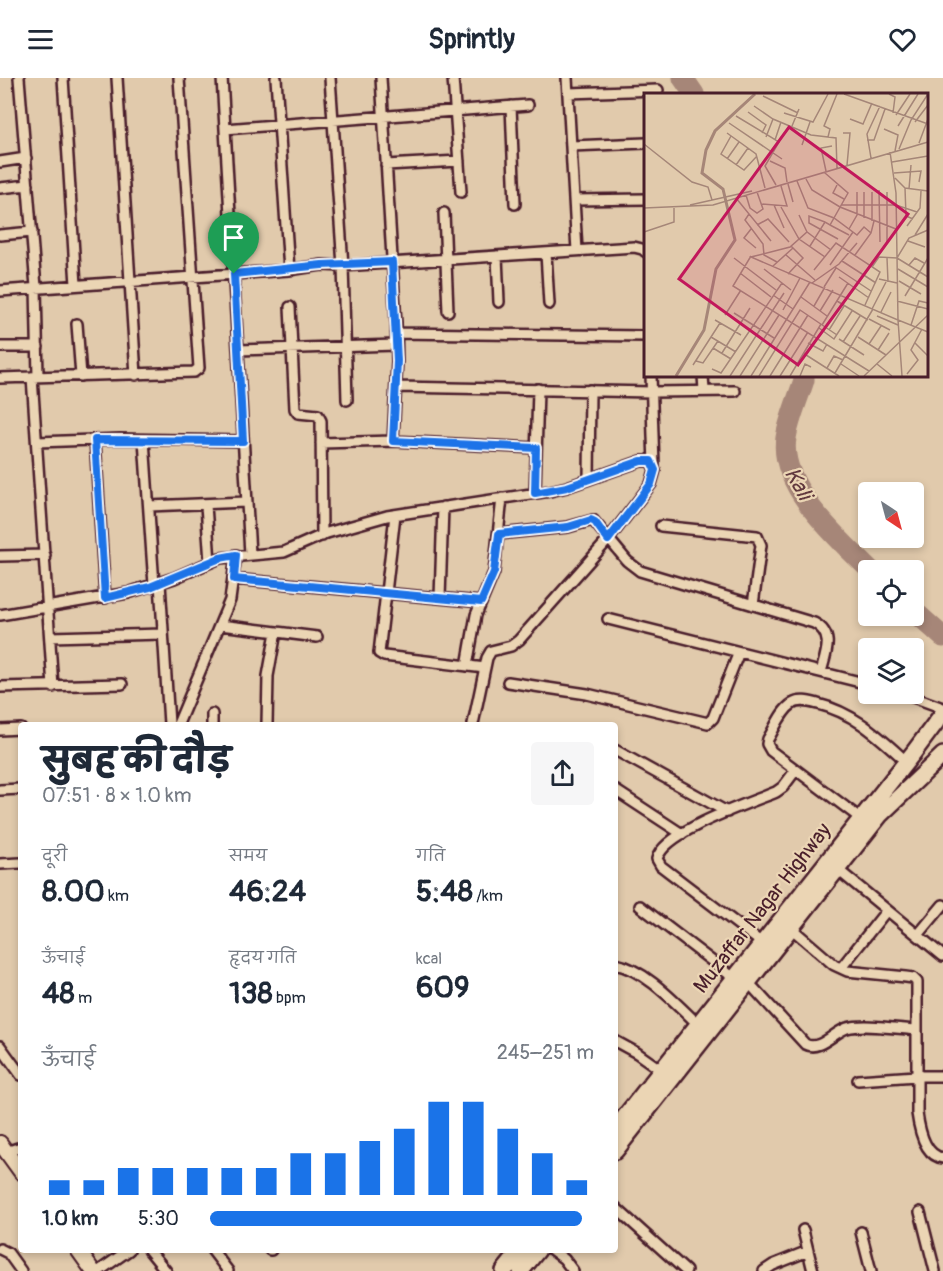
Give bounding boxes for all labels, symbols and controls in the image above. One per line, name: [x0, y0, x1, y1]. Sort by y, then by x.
icon: menu: [24, 23, 57, 56]
text: Sprintly: [428, 23, 515, 56]
icon: heart: [886, 23, 919, 56]
inset map: [644, 93, 928, 376]
pin: [208, 212, 259, 274]
icon: arrive: [217, 221, 250, 254]
water label: Kali: [778, 462, 820, 507]
north arrow: [858, 482, 924, 548]
map controls: [858, 482, 924, 704]
button: locate: [858, 560, 924, 626]
button: layers: [858, 638, 924, 704]
text: सुबह की दौड़: [42, 740, 231, 781]
button: share: [531, 742, 594, 805]
text: 07:51 · 8 × 1.0 km: [42, 783, 191, 808]
street label: Muzaffar Nagar Highway: [687, 818, 837, 999]
text: दूरी: [42, 846, 67, 866]
text: समय: [229, 846, 267, 866]
text: गति: [416, 846, 445, 866]
text: 8.00: [42, 873, 105, 910]
text: 46:24: [229, 873, 306, 910]
text: 5:48: [416, 873, 473, 910]
text: km: [105, 886, 129, 906]
text: /km: [473, 886, 503, 906]
text: ऊँचाई: [42, 948, 85, 968]
text: हृदय गति: [229, 948, 296, 968]
text: kcal: [416, 949, 442, 969]
text: 609: [416, 969, 469, 1006]
text: 48: [42, 975, 75, 1012]
text: 138: [229, 975, 273, 1012]
text: m: [75, 988, 92, 1008]
text: bpm: [273, 988, 306, 1008]
text: 245–251 m: [497, 1040, 594, 1065]
text: ऊँचाई: [42, 1047, 96, 1072]
text: 1.0 km: [42, 1206, 98, 1231]
text: 5:30: [138, 1206, 179, 1231]

